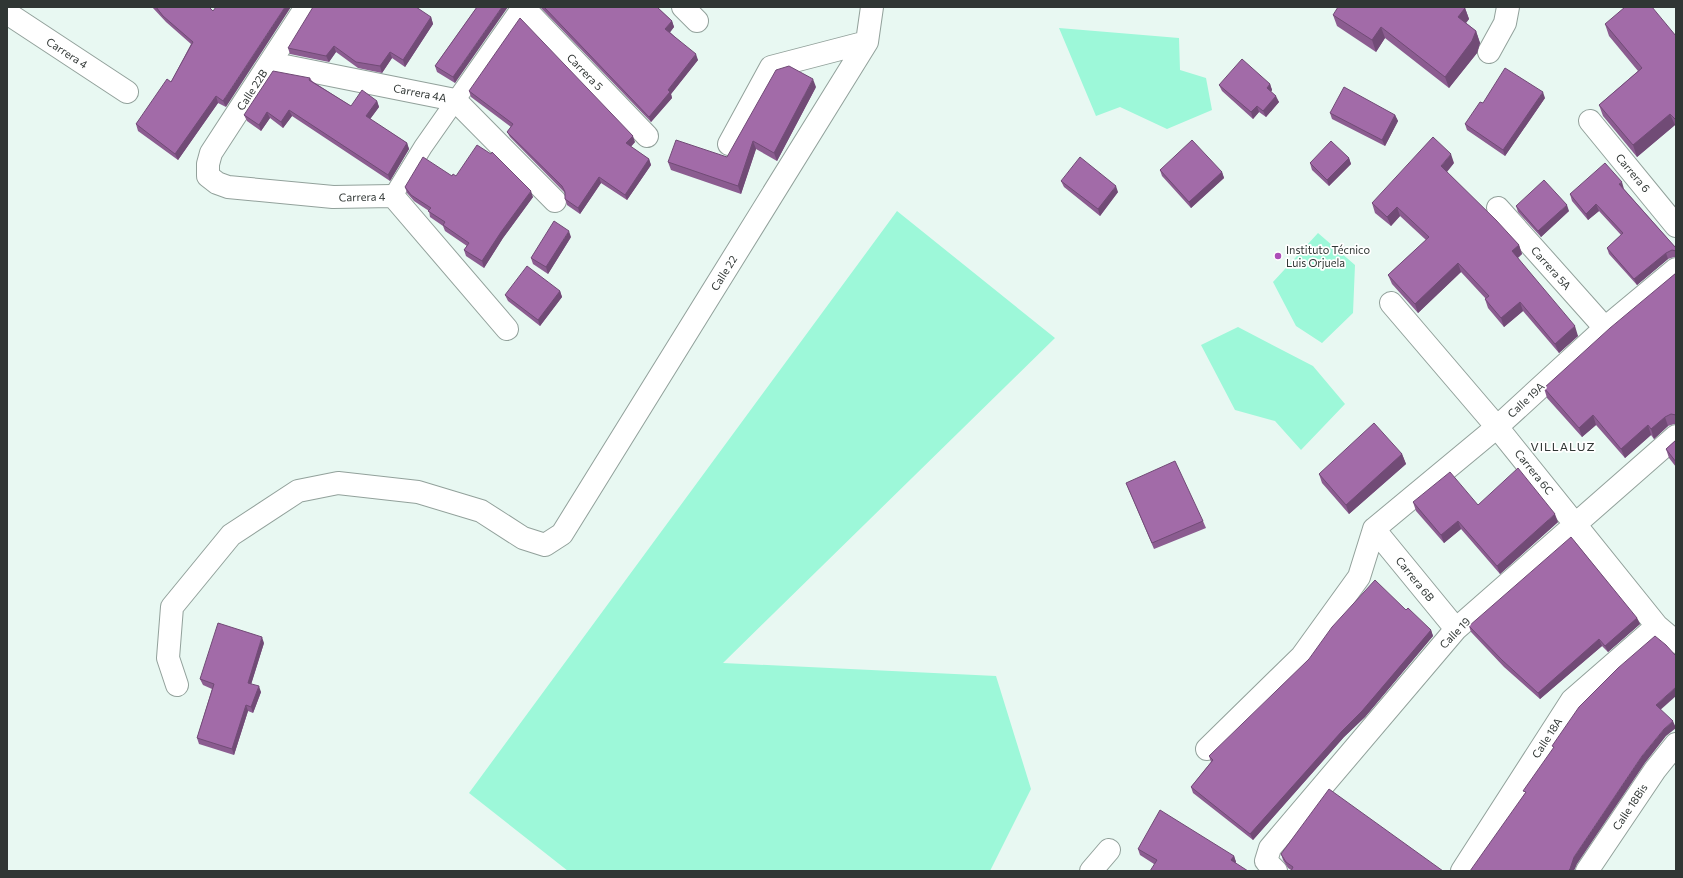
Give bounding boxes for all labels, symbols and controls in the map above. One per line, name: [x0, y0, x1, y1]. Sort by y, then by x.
street label: Carrera 4: [44, 34, 91, 71]
street label: Carrera 5: [565, 51, 606, 93]
street label: Calle 22B: [234, 67, 270, 113]
street label: Carrera 4A: [392, 81, 448, 104]
street label: Carrera 6: [1613, 151, 1654, 195]
street label: Carrera 4: [339, 190, 386, 203]
place label: Instituto Técnico Luis Orjuela: [1286, 243, 1370, 269]
street label: Carrera 5A: [1529, 243, 1574, 292]
marker: Instituto Técnico Luis Orjuela: [1273, 251, 1283, 261]
street label: Calle 22: [708, 253, 739, 293]
street label: Calle 19A: [1505, 379, 1547, 420]
district label: VILLALUZ: [1530, 439, 1596, 453]
street label: Carrera 6C: [1512, 447, 1556, 497]
street label: Carrera 6B: [1393, 554, 1437, 604]
street label: Calle 19: [1437, 614, 1473, 651]
street label: Calle 18A: [1529, 715, 1565, 760]
street label: Calle 18Bis: [1609, 781, 1650, 832]

